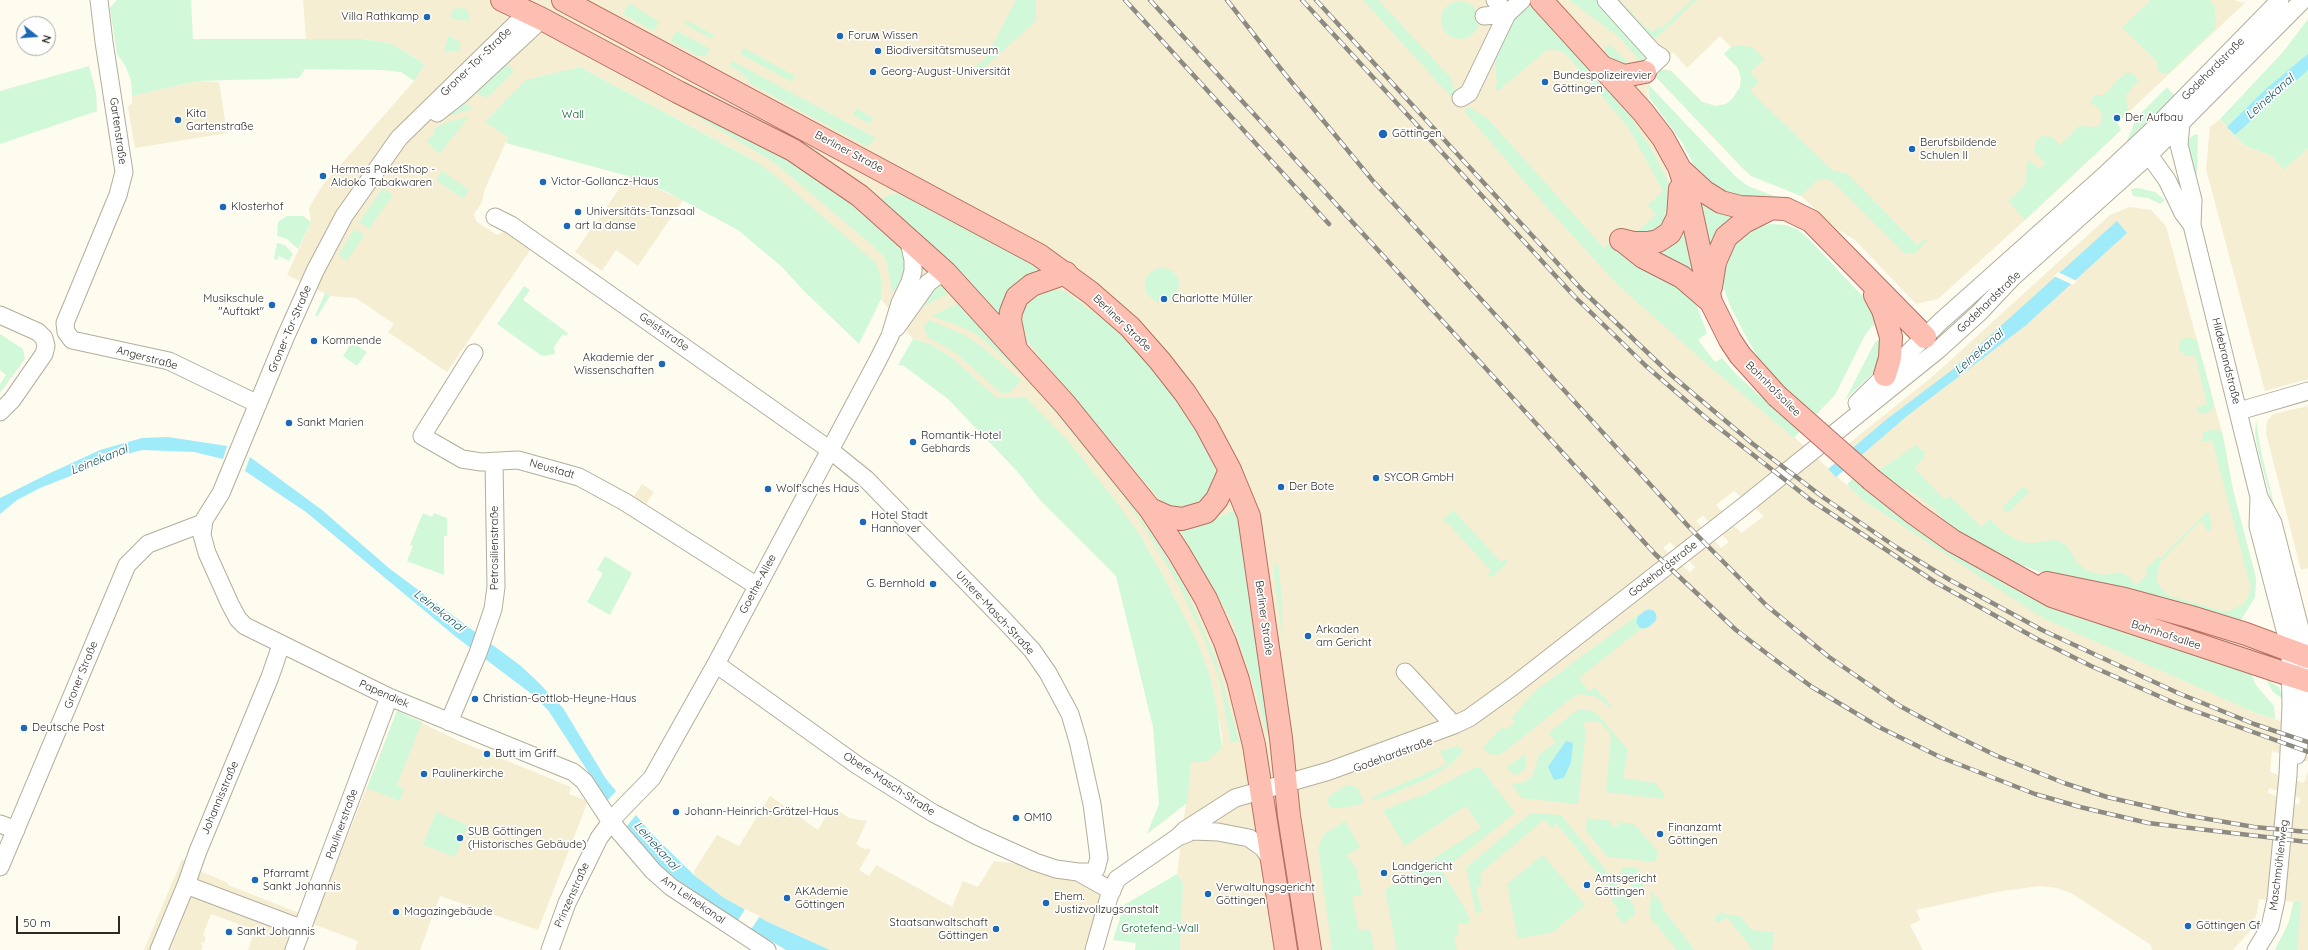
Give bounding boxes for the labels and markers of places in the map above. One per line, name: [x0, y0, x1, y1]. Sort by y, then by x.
place label: Villa Rathkamp: [341, 10, 419, 24]
marker: Villa Rathkamp: [422, 12, 432, 22]
place label: Foruʍ Wissen: [848, 29, 918, 43]
marker: Foruʍ Wissen: [835, 31, 845, 41]
place label: Biodiversitätsmuseum: [886, 44, 998, 58]
marker: Biodiversitätsmuseum: [873, 46, 883, 56]
place label: Georg-August-Universität: [881, 65, 1011, 79]
marker: Georg-August-Universität: [868, 67, 878, 77]
place label: Bundespolizeirevier Göttingen: [1553, 69, 1652, 95]
marker: Bundespolizeirevier Göttingen: [1540, 77, 1550, 87]
place label: Kita Gartenstraße: [186, 107, 253, 133]
place label: Der Aufbau: [2125, 111, 2183, 125]
marker: Der Aufbau: [2112, 113, 2122, 123]
marker: Kita Gartenstraße: [173, 115, 183, 125]
place label: Göttingen: [1392, 127, 1442, 141]
marker: Göttingen: [1377, 128, 1389, 140]
place label: Berufsbildende Schulen II: [1920, 136, 1997, 162]
marker: Berufsbildende Schulen II: [1907, 144, 1917, 154]
place label: Hermes PaketShop - Aldoko Tabakwaren: [331, 163, 436, 189]
marker: Hermes PaketShop - Aldoko Tabakwaren: [318, 171, 328, 181]
place label: Victor-Gollancz-Haus: [551, 175, 659, 189]
marker: Victor-Gollancz-Haus: [538, 177, 548, 187]
place label: Klosterhof: [231, 200, 284, 214]
marker: Klosterhof: [218, 202, 228, 212]
place label: Universitäts-Tanzsaal: [586, 205, 695, 219]
marker: Universitäts-Tanzsaal: [573, 207, 583, 217]
place label: art la danse: [575, 219, 636, 233]
marker: art la danse: [562, 221, 572, 231]
place label: Musikschule "Auftakt": [203, 292, 264, 318]
place label: Charlotte Müller: [1172, 292, 1253, 306]
marker: Charlotte Müller: [1159, 294, 1169, 304]
marker: Musikschule "Auftakt": [267, 300, 277, 310]
place label: Kommende: [322, 334, 381, 348]
marker: Kommende: [309, 336, 319, 346]
place label: Akademie der Wissenschaften: [574, 351, 654, 377]
marker: Akademie der Wissenschaften: [657, 359, 667, 369]
place label: Sankt Marien: [297, 416, 364, 430]
marker: Sankt Marien: [284, 418, 294, 428]
place label: Romantik-Hotel Gebhards: [921, 429, 1001, 455]
marker: Romantik-Hotel Gebhards: [908, 437, 918, 447]
place label: SYCOR GmbH: [1384, 471, 1454, 485]
marker: SYCOR GmbH: [1371, 473, 1381, 483]
place label: Der Bote: [1289, 480, 1334, 494]
place label: Wolf'sches Haus: [776, 482, 859, 496]
marker: Der Bote: [1276, 482, 1286, 492]
marker: Wolf'sches Haus: [763, 484, 773, 494]
place label: Hotel Stadt Hannover: [871, 509, 928, 535]
marker: Hotel Stadt Hannover: [858, 517, 868, 527]
place label: G. Bernhold: [866, 577, 925, 591]
marker: G. Bernhold: [928, 579, 938, 589]
place label: Arkaden am Gericht: [1316, 623, 1372, 649]
marker: Arkaden am Gericht: [1303, 631, 1313, 641]
place label: Christian-Gottlob-Heyne-Haus: [483, 692, 636, 706]
marker: Christian-Gottlob-Heyne-Haus: [470, 694, 480, 704]
place label: Deutsche Post: [32, 721, 105, 735]
marker: Deutsche Post: [19, 723, 29, 733]
place label: Butt im Griff: [495, 747, 556, 761]
marker: Butt im Griff: [482, 749, 492, 759]
place label: Paulinerkirche: [432, 767, 503, 781]
marker: Paulinerkirche: [419, 769, 429, 779]
place label: Johann-Heinrich-Grätzel-Haus: [684, 805, 839, 819]
marker: Johann-Heinrich-Grätzel-Haus: [671, 807, 681, 817]
place label: OM10: [1024, 811, 1052, 825]
marker: OM10: [1011, 813, 1021, 823]
place label: Finanzamt Göttingen: [1668, 821, 1722, 847]
place label: SUB Göttingen (Historisches Gebäude): [468, 825, 586, 851]
marker: Finanzamt Göttingen: [1655, 829, 1665, 839]
marker: SUB Göttingen (Historisches Gebäude): [455, 833, 465, 843]
place label: Landgericht Göttingen: [1392, 860, 1453, 886]
place label: Pfarramt Sankt Johannis: [263, 867, 341, 893]
marker: Landgericht Göttingen: [1379, 868, 1389, 878]
place label: Amtsgericht Göttingen: [1595, 872, 1656, 898]
marker: Pfarramt Sankt Johannis: [250, 875, 260, 885]
marker: Amtsgericht Göttingen: [1582, 880, 1592, 890]
place label: Verwaltungsgericht Göttingen: [1216, 881, 1315, 907]
place label: AKAdemie Göttingen: [795, 885, 848, 911]
marker: Verwaltungsgericht Göttingen: [1203, 889, 1213, 899]
place label: Ehem. Justizvollzugsanstalt: [1054, 890, 1159, 916]
marker: AKAdemie Göttingen: [782, 893, 792, 903]
marker: Ehem. Justizvollzugsanstalt: [1041, 898, 1051, 908]
place label: Magazingebäude: [404, 905, 492, 919]
marker: Magazingebäude: [391, 907, 401, 917]
place label: Staatsanwaltschaft Göttingen: [890, 916, 988, 942]
place label: Göttingen Gf: [2196, 919, 2260, 933]
marker: Göttingen Gf: [2183, 921, 2193, 931]
marker: Staatsanwaltschaft Göttingen: [991, 924, 1001, 934]
place label: Sankt Johannis: [237, 925, 315, 939]
marker: Sankt Johannis: [224, 927, 234, 937]

